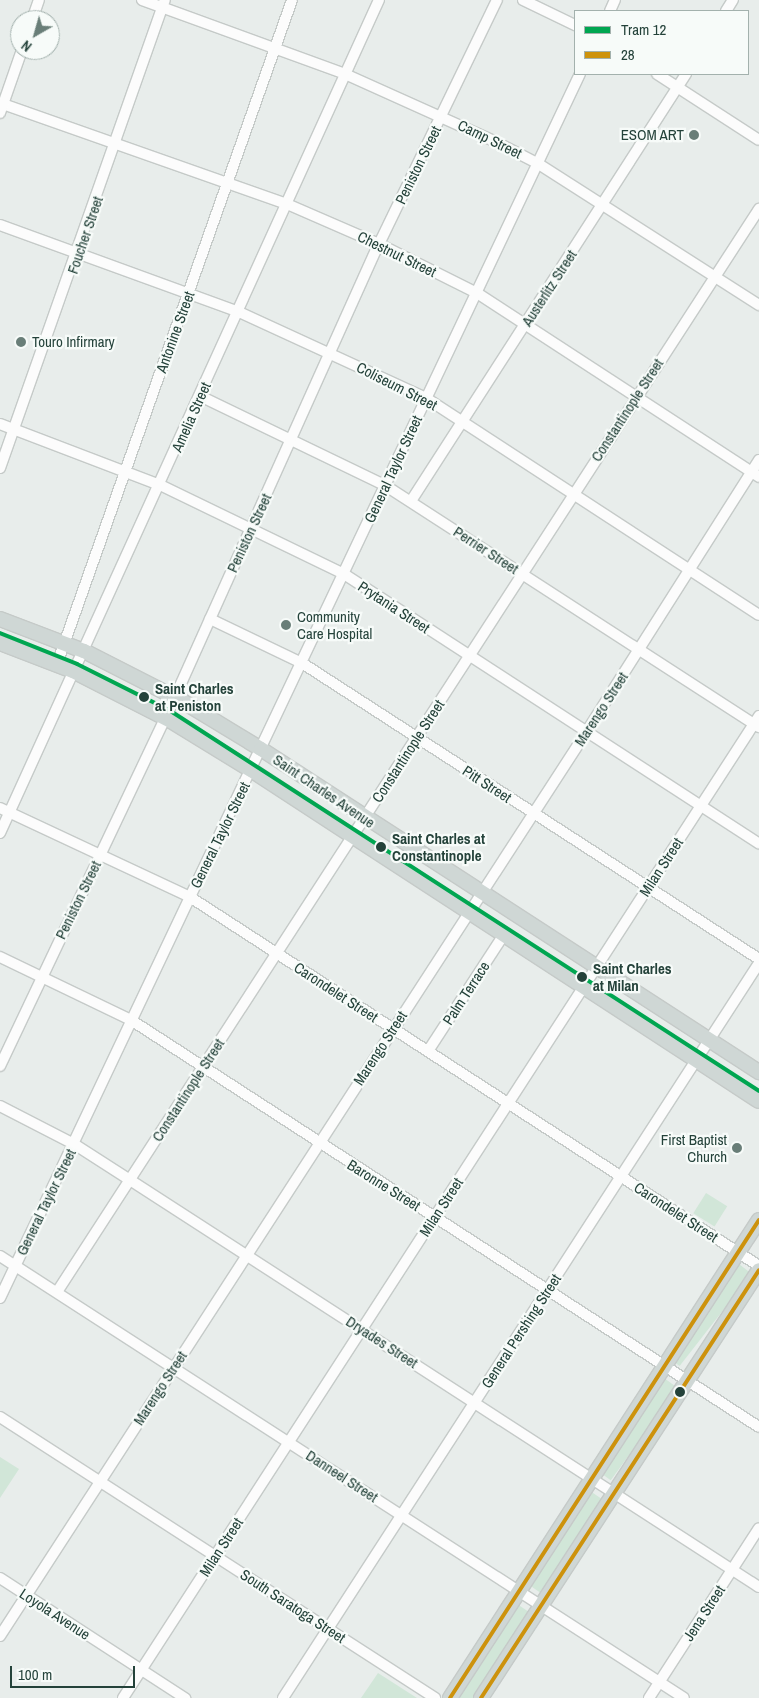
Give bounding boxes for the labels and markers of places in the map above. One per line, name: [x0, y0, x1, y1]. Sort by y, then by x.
place label: ESOM ART: [620, 126, 684, 144]
marker: ESOM ART: [688, 129, 700, 141]
place label: Touro Infirmary: [32, 333, 115, 351]
marker: Touro Infirmary: [14, 335, 28, 349]
place label: Community Care Hospital: [297, 607, 372, 642]
marker: Community Care Hospital: [279, 618, 293, 632]
place label: Saint Charles at Peniston: [155, 679, 234, 714]
marker: Saint Charles at Peniston: [137, 690, 151, 704]
place label: Saint Charles at Constantinople: [392, 829, 485, 864]
marker: Saint Charles at Constantinople: [374, 840, 388, 854]
place label: Saint Charles at Milan: [593, 959, 672, 994]
marker: Saint Charles at Milan: [575, 970, 589, 984]
place label: First Baptist Church: [661, 1130, 727, 1165]
marker: First Baptist Church: [731, 1142, 743, 1154]
unlabelled marker: [675, 1387, 685, 1397]

